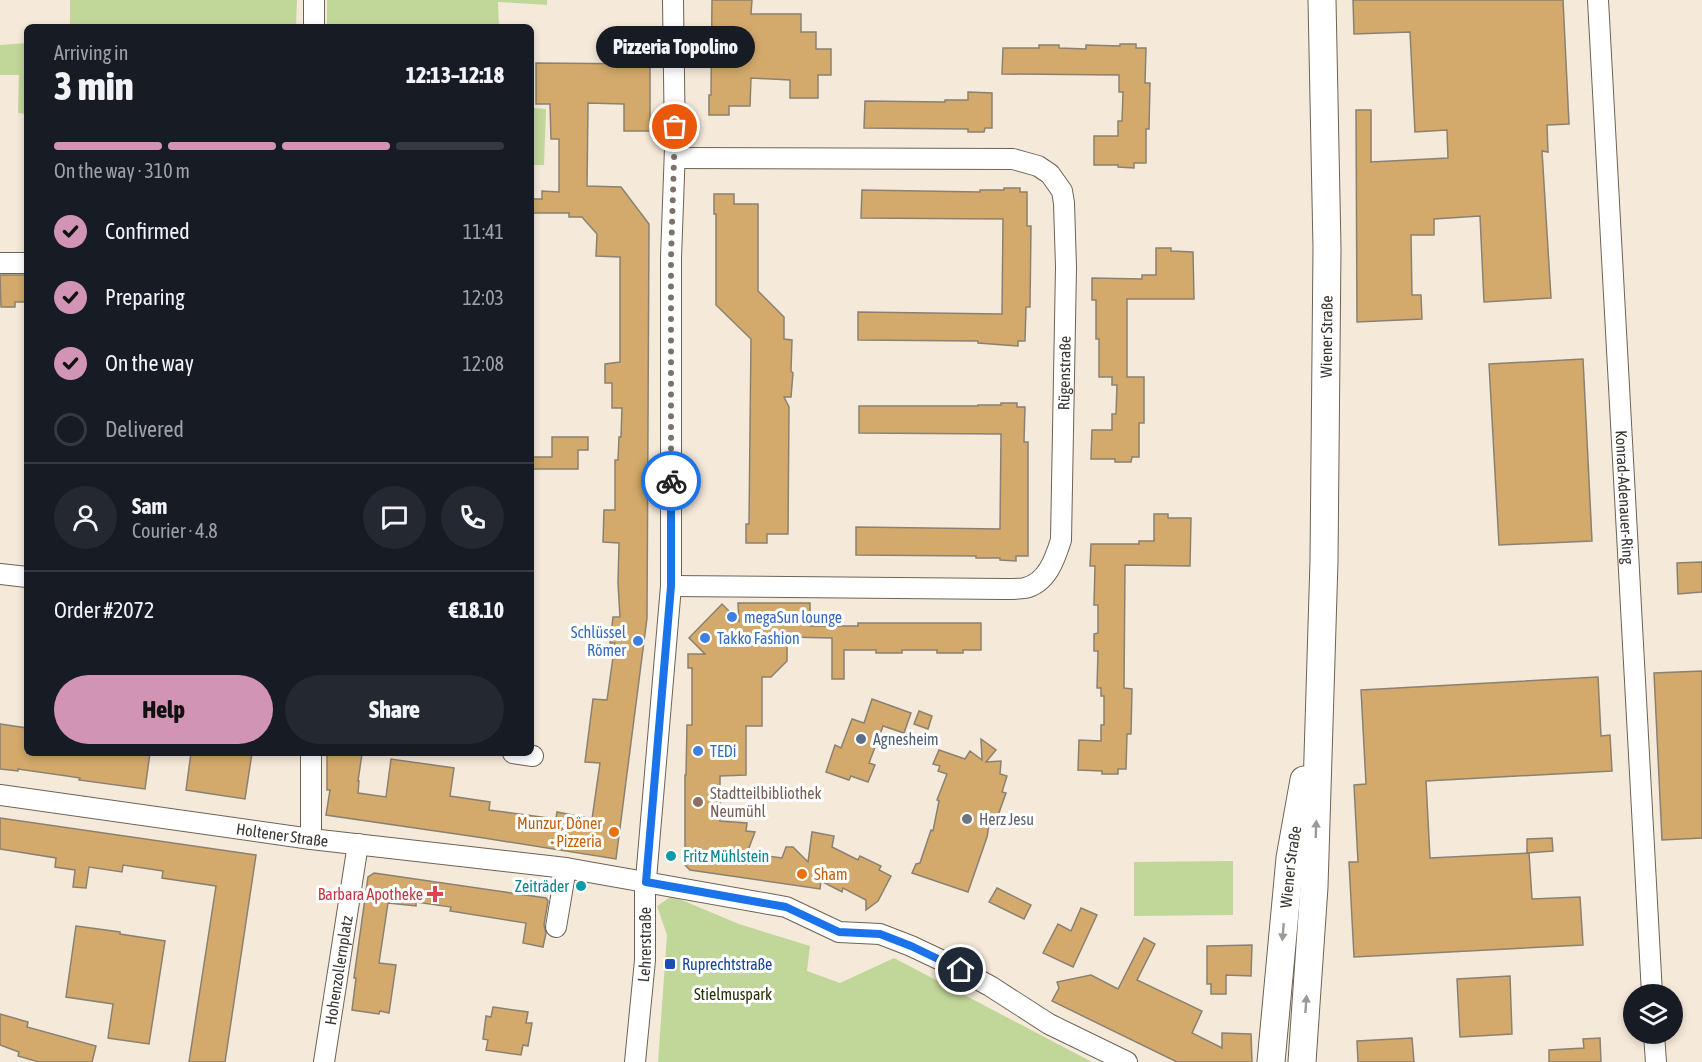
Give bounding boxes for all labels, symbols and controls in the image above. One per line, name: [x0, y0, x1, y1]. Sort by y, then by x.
callout: Pizzeria Topolino: [596, 25, 754, 67]
text: Pizzeria Topolino: [613, 35, 738, 58]
text: Arriving in: [54, 41, 128, 64]
text: 12:13–12:18: [406, 62, 504, 88]
text: 3 min: [54, 64, 134, 108]
pin: [649, 101, 700, 152]
icon: bag: [658, 110, 691, 143]
text: On the way · 310 m: [54, 159, 190, 182]
icon: check: [54, 215, 87, 248]
text: Confirmed: [105, 218, 190, 244]
text: 11:41: [463, 220, 504, 243]
icon: check: [54, 281, 87, 314]
text: Preparing: [105, 284, 185, 310]
text: 12:03: [462, 286, 504, 309]
street label: Wiener Straße: [1317, 295, 1336, 378]
street label: Rügenstraße: [1054, 336, 1074, 410]
icon: check: [54, 347, 87, 380]
text: On the way: [105, 350, 194, 376]
text: 12:08: [462, 352, 504, 375]
text: Delivered: [105, 416, 184, 442]
street label: Konrad-Adenauer-Ring: [1612, 430, 1638, 565]
courier: [641, 451, 701, 511]
icon: bike: [655, 465, 688, 498]
button: person: [54, 486, 117, 549]
button: chat: [363, 486, 426, 549]
button: phone: [441, 486, 504, 549]
text: Sam: [132, 493, 167, 519]
text: Courier · 4.8: [132, 519, 218, 542]
text: Order #2072: [54, 597, 154, 623]
text: €18.10: [449, 597, 504, 623]
place label: megaSun lounge: [744, 608, 842, 627]
marker: megaSun lounge: [725, 610, 739, 624]
place label: Schlüssel Römer: [571, 623, 627, 659]
place label: Takko Fashion: [717, 629, 800, 647]
marker: Takko Fashion: [698, 631, 712, 645]
marker: Schlüssel Römer: [631, 634, 645, 648]
button: Help: [54, 675, 273, 744]
button: Share: [285, 675, 504, 744]
place label: Agnesheim: [873, 730, 939, 749]
marker: Agnesheim: [854, 732, 868, 746]
place label: TEDi: [710, 742, 736, 760]
marker: TEDi: [691, 744, 705, 758]
place label: Stadtteilbibliothek Neumühl: [710, 784, 822, 820]
marker: Stadtteilbibliothek Neumühl: [691, 795, 705, 809]
place label: Herz Jesu: [979, 810, 1034, 828]
marker: Herz Jesu: [960, 812, 974, 826]
place label: Munzur, Döner - Pizzeria: [517, 814, 602, 850]
one-way arrow: [1312, 819, 1321, 838]
street label: Holtener Straße: [235, 820, 329, 850]
marker: Munzur, Döner - Pizzeria: [607, 825, 621, 839]
street label: Wiener Straße: [1276, 825, 1305, 909]
place label: Fritz Mühlstein: [683, 847, 769, 865]
marker: Fritz Mühlstein: [664, 849, 678, 863]
place label: Sham: [814, 865, 847, 883]
marker: Sham: [795, 867, 809, 881]
place label: Zeiträder: [515, 877, 569, 895]
marker: Zeiträder: [574, 879, 588, 893]
place label: Barbara Apotheke: [318, 885, 423, 904]
marker: Barbara Apotheke: [428, 887, 442, 901]
street label: Lehrerstraße: [634, 907, 654, 983]
street label: Hohenzollernplatz: [321, 914, 356, 1026]
one-way arrow: [1278, 922, 1288, 941]
pin: [935, 944, 986, 995]
icon: home: [944, 953, 977, 986]
place label: Ruprechtstraße: [682, 955, 772, 974]
marker: Ruprechtstraße: [663, 957, 677, 971]
map controls: [1623, 984, 1683, 1044]
button: layers: [1623, 984, 1683, 1044]
park label: Stielmuspark: [694, 985, 772, 1004]
one-way arrow: [1301, 994, 1311, 1013]

